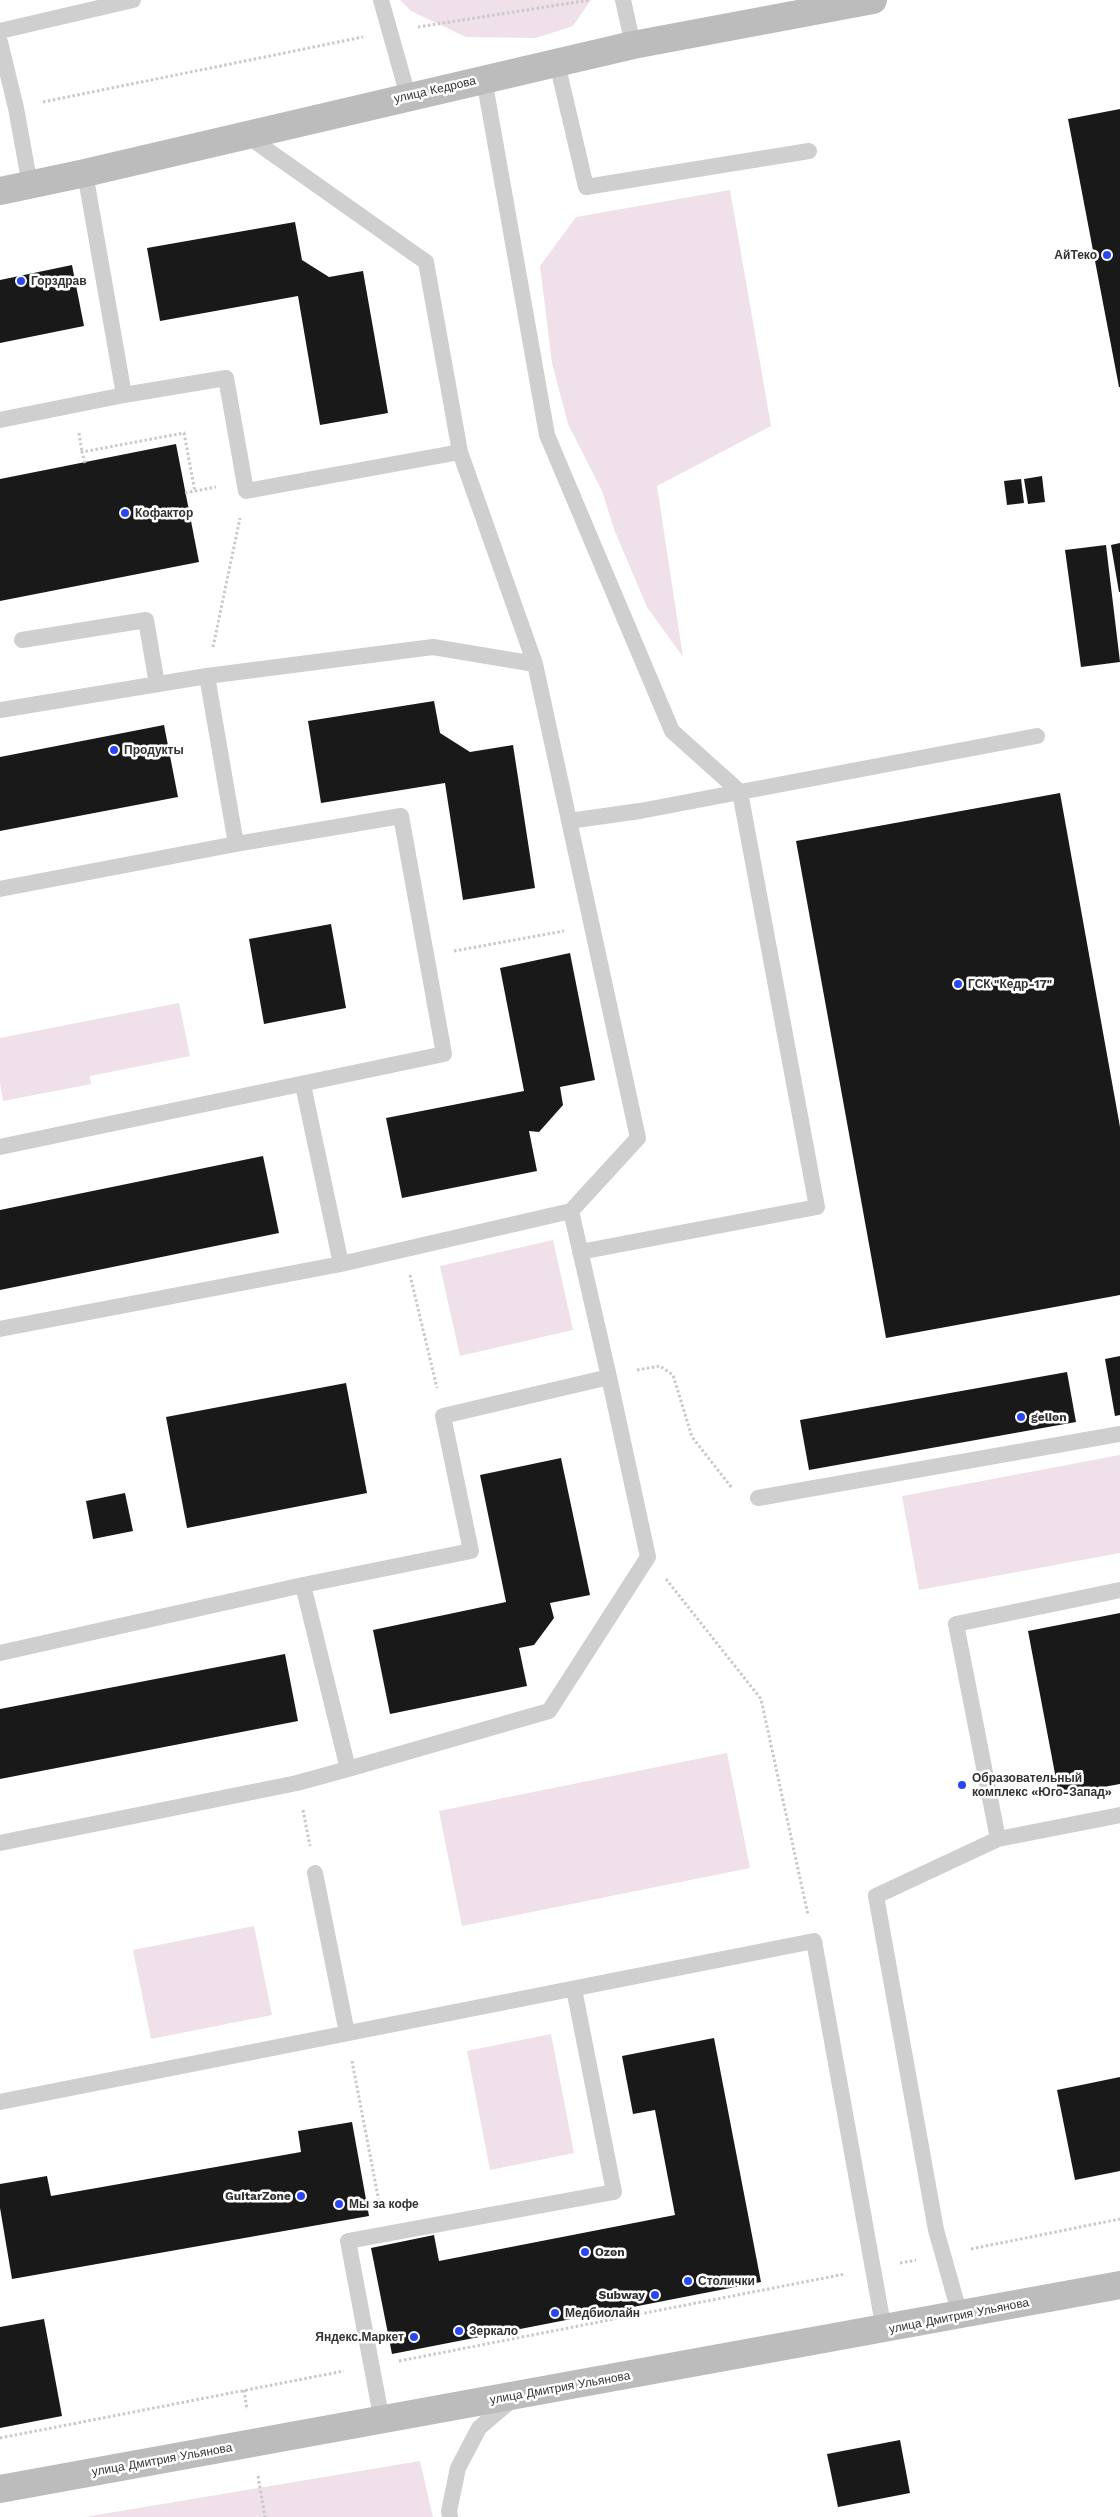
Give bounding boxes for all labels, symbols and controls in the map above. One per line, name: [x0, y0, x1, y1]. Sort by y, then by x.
street label: улица Кедрова: [393, 74, 477, 106]
place label: АйТеко: [1054, 248, 1097, 262]
marker: АйТеко: [1101, 249, 1113, 261]
place label: Горздрав: [31, 274, 87, 288]
marker: Горздрав: [15, 275, 27, 287]
place label: Кофактор: [135, 506, 193, 520]
marker: Кофактор: [119, 507, 131, 519]
place label: Продукты: [124, 743, 184, 757]
marker: Продукты: [108, 744, 120, 756]
place label: ГСК "Кедр-17": [968, 977, 1052, 991]
marker: ГСК "Кедр-17": [952, 978, 964, 990]
place label: gelion: [1031, 1410, 1067, 1424]
marker: gelion: [1015, 1411, 1027, 1423]
place label: Образовательный комплекс «Юго-Запад»: [972, 1771, 1112, 1799]
marker: Образовательный комплекс «Юго-Запад»: [956, 1779, 968, 1791]
place label: GuitarZone: [225, 2189, 291, 2203]
marker: GuitarZone: [295, 2190, 307, 2202]
place label: Мы за кофе: [349, 2197, 419, 2211]
marker: Мы за кофе: [333, 2198, 345, 2210]
place label: Ozon: [595, 2245, 625, 2259]
marker: Ozon: [579, 2246, 591, 2258]
place label: Столички: [698, 2274, 755, 2288]
marker: Столички: [682, 2275, 694, 2287]
place label: Subway: [598, 2288, 645, 2302]
marker: Subway: [649, 2289, 661, 2301]
street label: улица Дмитрия Ульянова: [888, 2295, 1030, 2337]
place label: Медбиолайн: [565, 2306, 640, 2320]
marker: Медбиолайн: [549, 2307, 561, 2319]
place label: Зеркало: [469, 2324, 518, 2338]
marker: Зеркало: [453, 2325, 465, 2337]
place label: Яндекс.Маркет: [315, 2330, 404, 2344]
marker: Яндекс.Маркет: [408, 2331, 420, 2343]
street label: улица Дмитрия Ульянова: [489, 2369, 631, 2407]
street label: улица Дмитрия Ульянова: [91, 2441, 233, 2479]

